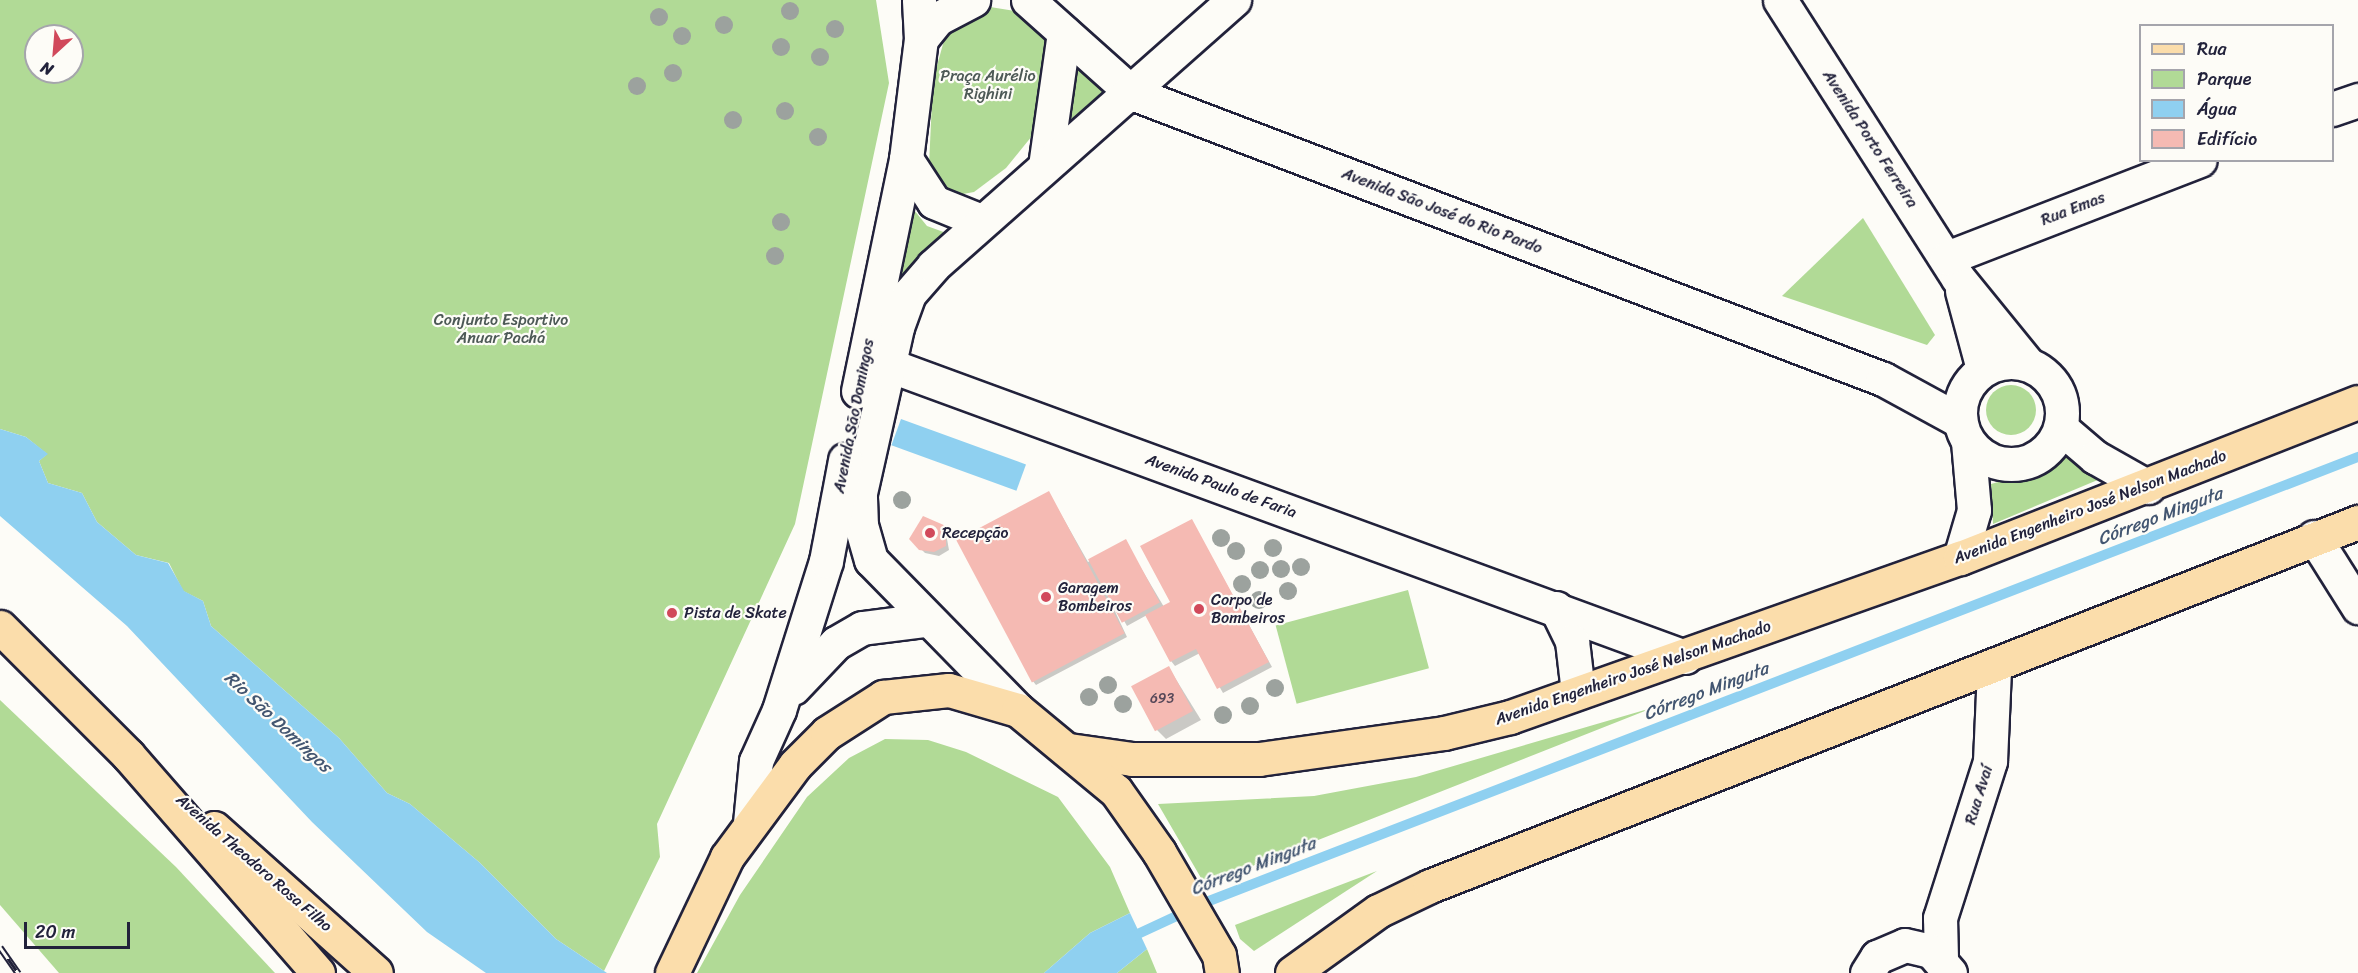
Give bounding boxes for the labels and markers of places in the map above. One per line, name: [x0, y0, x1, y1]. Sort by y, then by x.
place label: Recepção: [942, 523, 1009, 543]
marker: Recepção: [923, 526, 937, 540]
place label: Garagem Bombeiros: [1058, 578, 1132, 616]
marker: Garagem Bombeiros: [1039, 590, 1053, 604]
place label: Corpo de Bombeiros: [1211, 590, 1285, 628]
marker: Corpo de Bombeiros: [1192, 602, 1206, 616]
place label: Pista de Skate: [684, 603, 787, 623]
marker: Pista de Skate: [665, 606, 679, 620]

